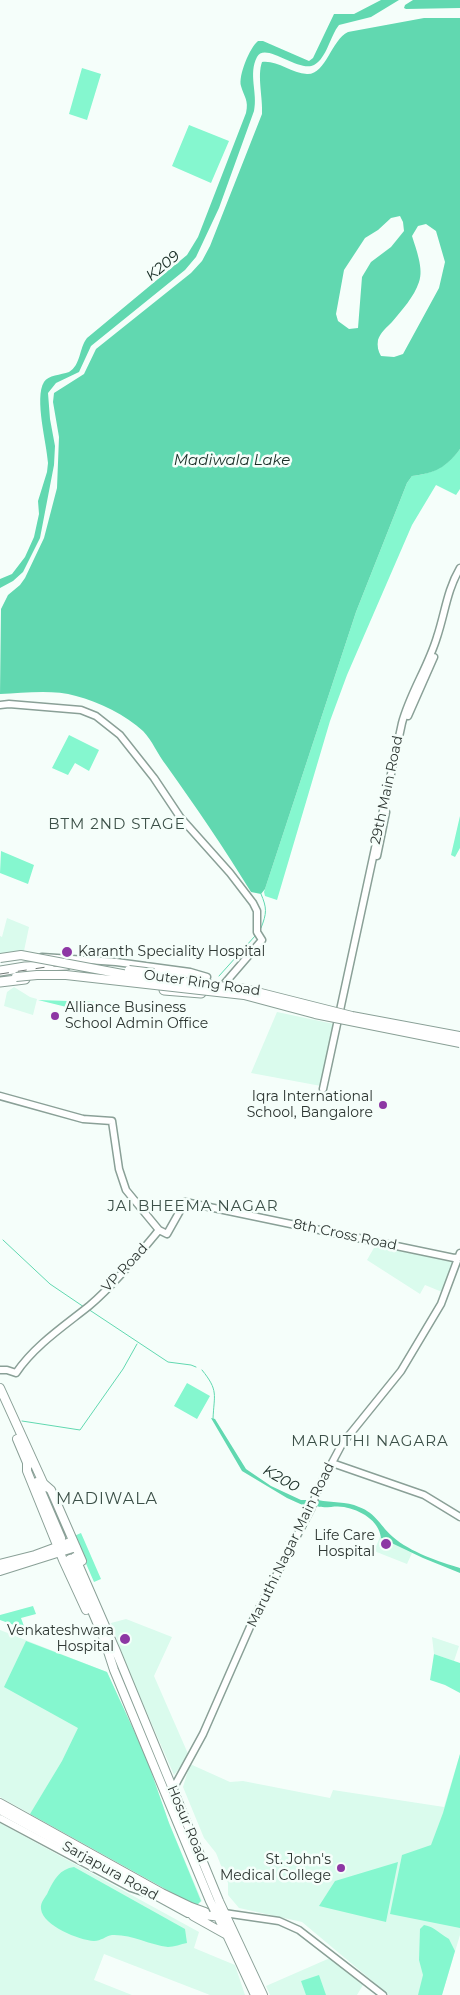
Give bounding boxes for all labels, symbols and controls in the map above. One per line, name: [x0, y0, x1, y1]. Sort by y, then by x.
water label: K209: [142, 247, 184, 285]
water label: Madiwala Lake: [174, 452, 290, 470]
street label: 29th Main Road: [367, 734, 407, 846]
district label: BTM 2ND STAGE: [47, 816, 187, 834]
place label: Karanth Speciality Hospital: [78, 944, 265, 960]
marker: Karanth Speciality Hospital: [60, 945, 74, 959]
street label: Outer Ring Road: [143, 967, 261, 999]
place label: Alliance Business School Admin Office: [65, 1000, 208, 1032]
marker: Alliance Business School Admin Office: [49, 1010, 61, 1022]
place label: Iqra International School, Bangalore: [247, 1089, 373, 1122]
marker: Iqra International School, Bangalore: [377, 1099, 389, 1111]
district label: JAI BHEEMA NAGAR: [105, 1198, 281, 1216]
street label: 8th Cross Road: [291, 1216, 399, 1254]
street label: VP Road: [98, 1240, 152, 1296]
district label: MARUTHI NAGARA: [289, 1433, 451, 1451]
street label: Maruthi Nagar Main Road: [244, 1460, 338, 1630]
water label: K200: [260, 1461, 302, 1497]
district label: MADIWALA: [55, 1489, 159, 1509]
place label: Life Care Hospital: [314, 1528, 375, 1560]
marker: Life Care Hospital: [379, 1537, 393, 1551]
place label: Venkateshwara Hospital: [7, 1623, 114, 1655]
marker: Venkateshwara Hospital: [118, 1632, 132, 1646]
street label: Hosur Road: [163, 1783, 211, 1865]
street label: Sarjapura Road: [59, 1838, 161, 1904]
place label: St. John's Medical College: [220, 1852, 331, 1884]
marker: St. John's Medical College: [335, 1862, 347, 1874]

